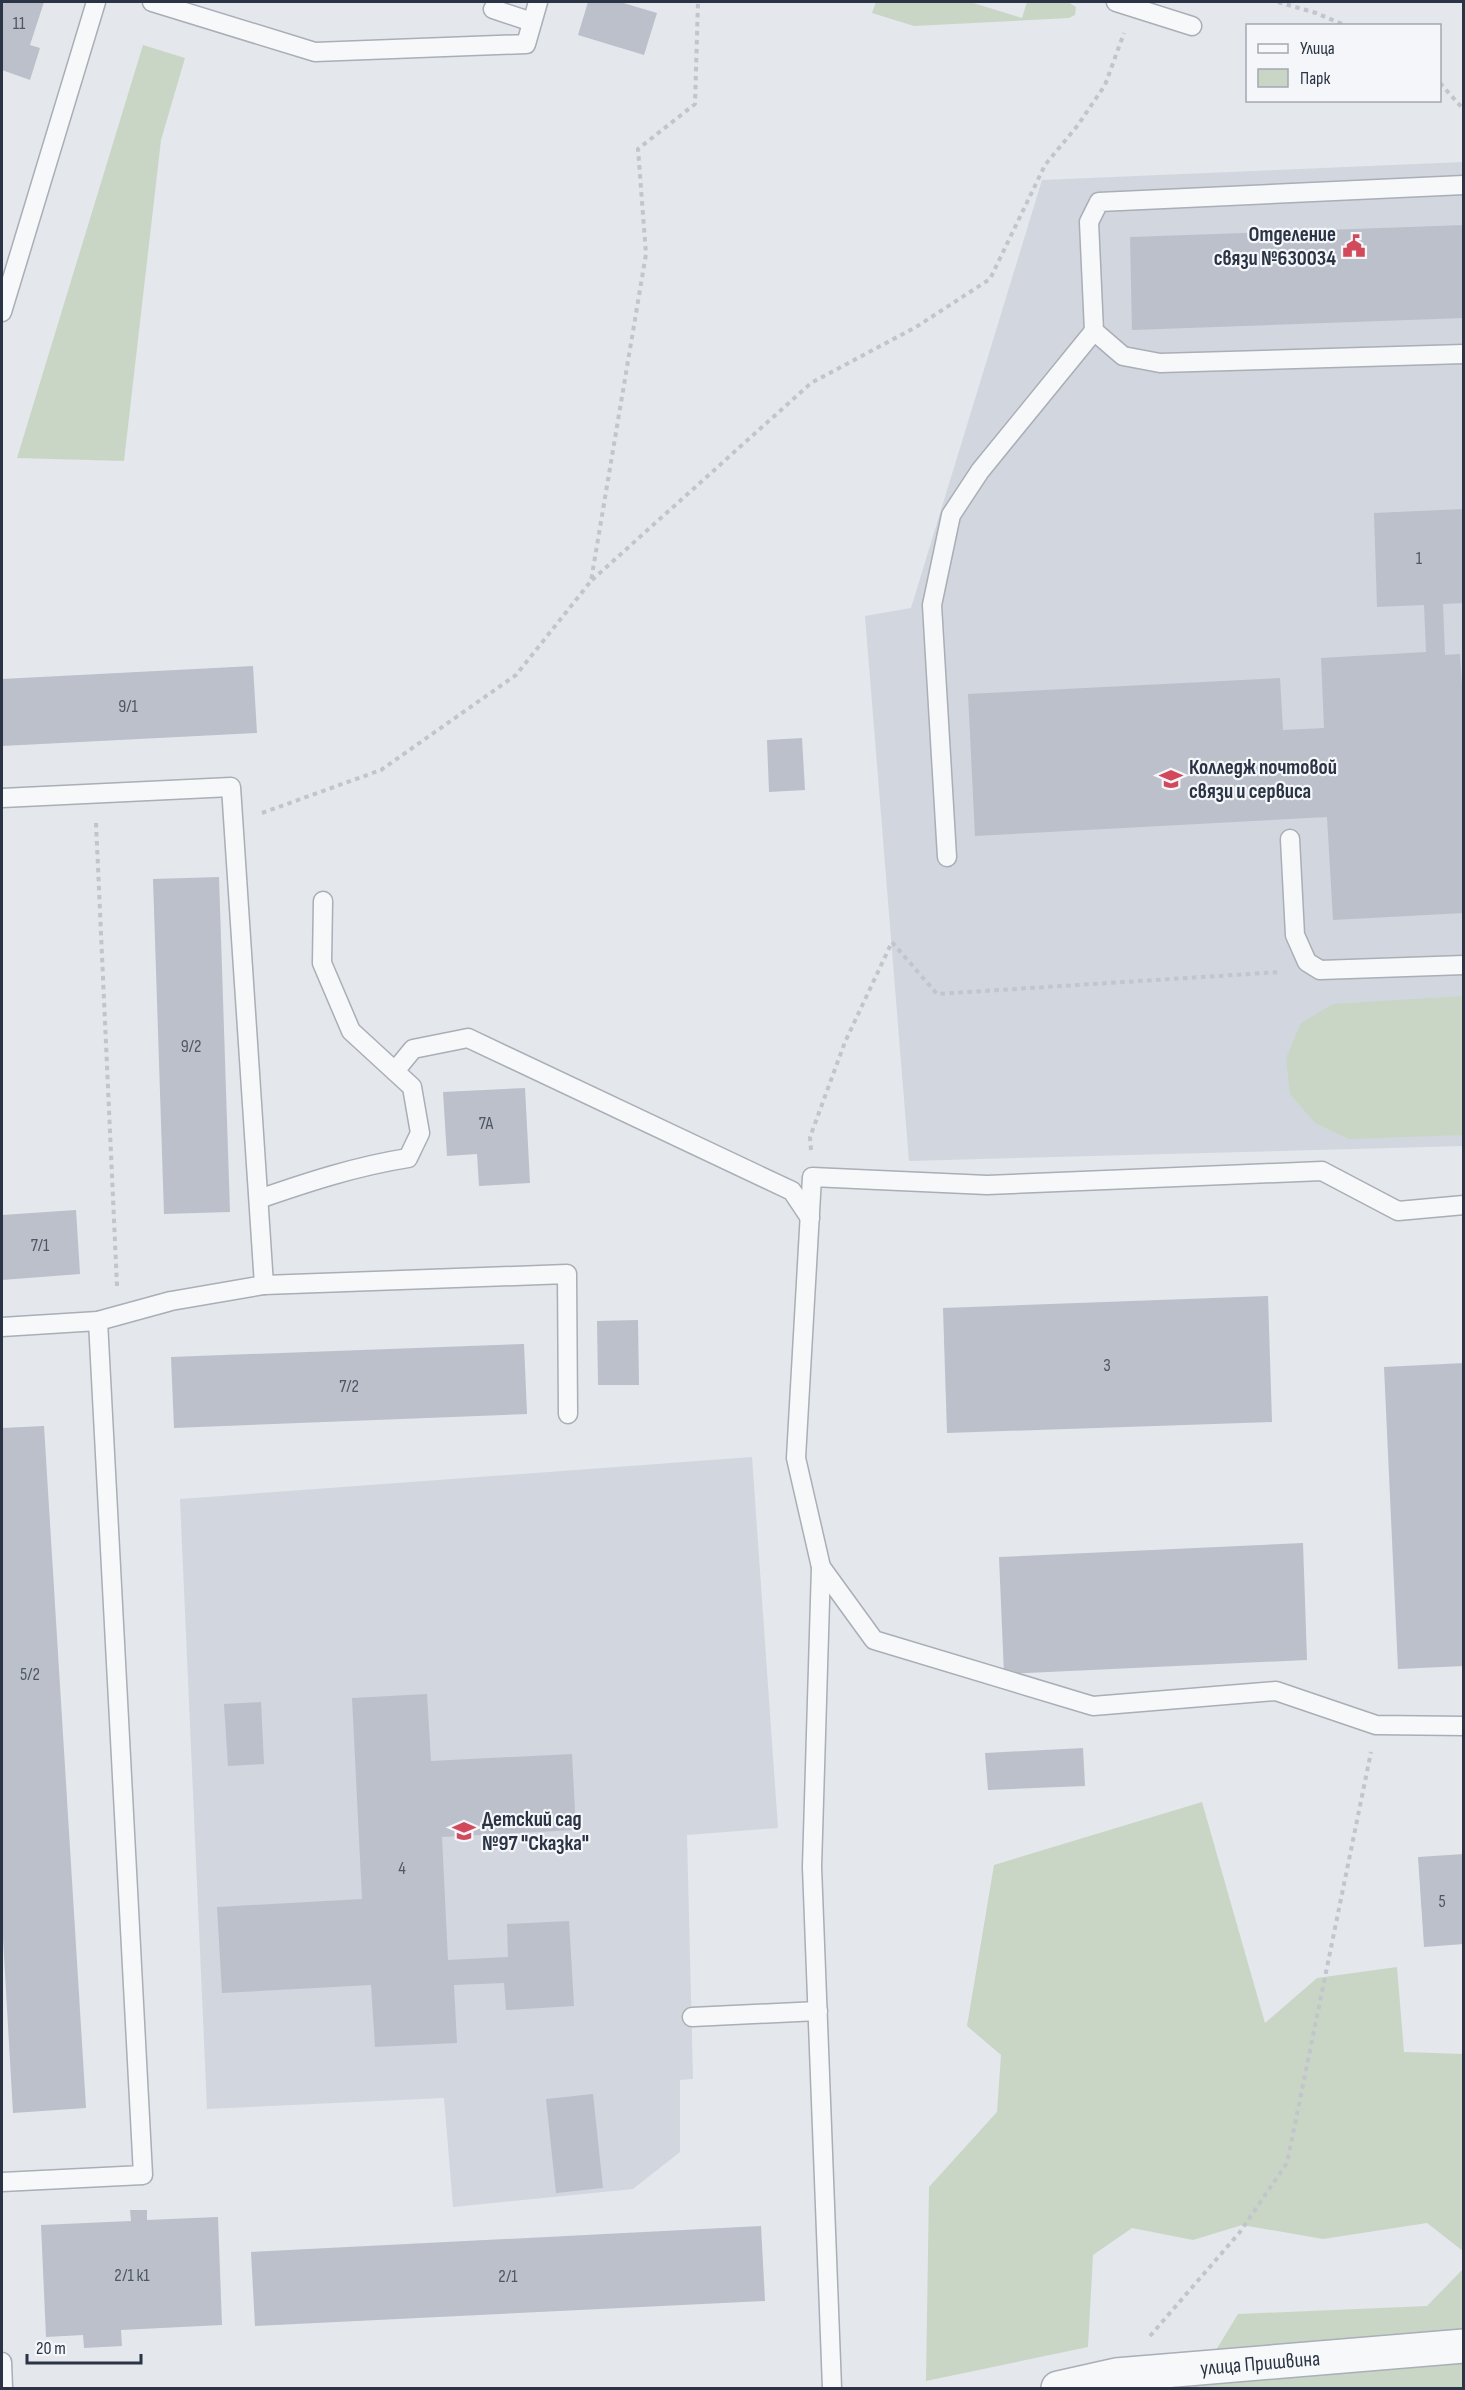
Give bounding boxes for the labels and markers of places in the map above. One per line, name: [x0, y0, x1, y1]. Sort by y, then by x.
place label: Отделение связи №630034: [1214, 222, 1336, 271]
public building icon: Отделение связи №630034: [1341, 233, 1367, 259]
place label: Колледж почтовой связи и сервиса: [1189, 755, 1337, 804]
school or university icon: Колледж почтовой связи и сервиса: [1158, 766, 1184, 792]
place label: Детский сад №97 "Сказка": [482, 1807, 589, 1856]
school or university icon: Детский сад №97 "Сказка": [451, 1818, 477, 1844]

